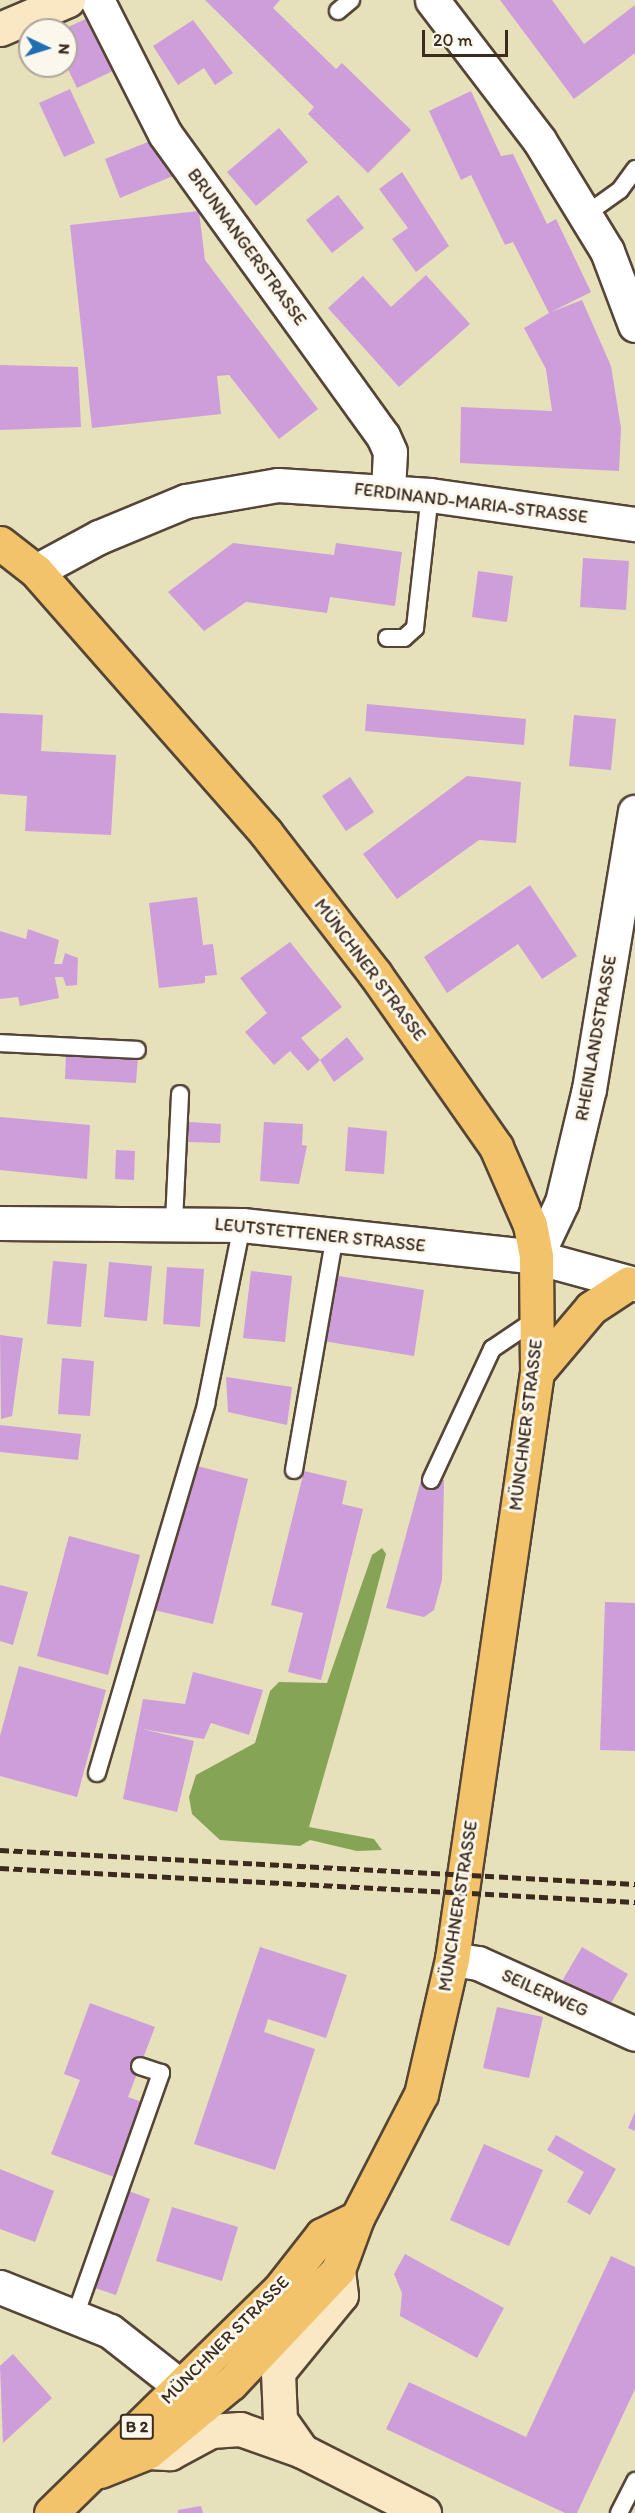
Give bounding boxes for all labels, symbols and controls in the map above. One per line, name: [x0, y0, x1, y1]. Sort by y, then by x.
north arrow: [18, 18, 78, 78]
scale bar: [425, 18, 510, 56]
text: 20 m: [433, 29, 473, 51]
text: N: [55, 43, 74, 55]
street label: BRUNNANGERSTRASSE: [183, 164, 311, 330]
street label: FERDINAND-MARIA-STRASSE: [353, 478, 589, 528]
street label: MÜNCHNER STRASSE: [309, 895, 431, 1045]
street label: RHEINLANDSTRASSE: [571, 953, 621, 1123]
street label: LEUTSTETTENER STRASSE: [213, 1213, 427, 1257]
street label: MÜNCHNER STRASSE: [505, 1338, 547, 1512]
street label: MÜNCHNER STRASSE: [434, 1819, 482, 1993]
street label: SEILERWEG: [498, 1964, 592, 2022]
street label: MÜNCHNER STRASSE: [156, 2271, 294, 2409]
road number: B 2: [119, 2414, 155, 2440]

